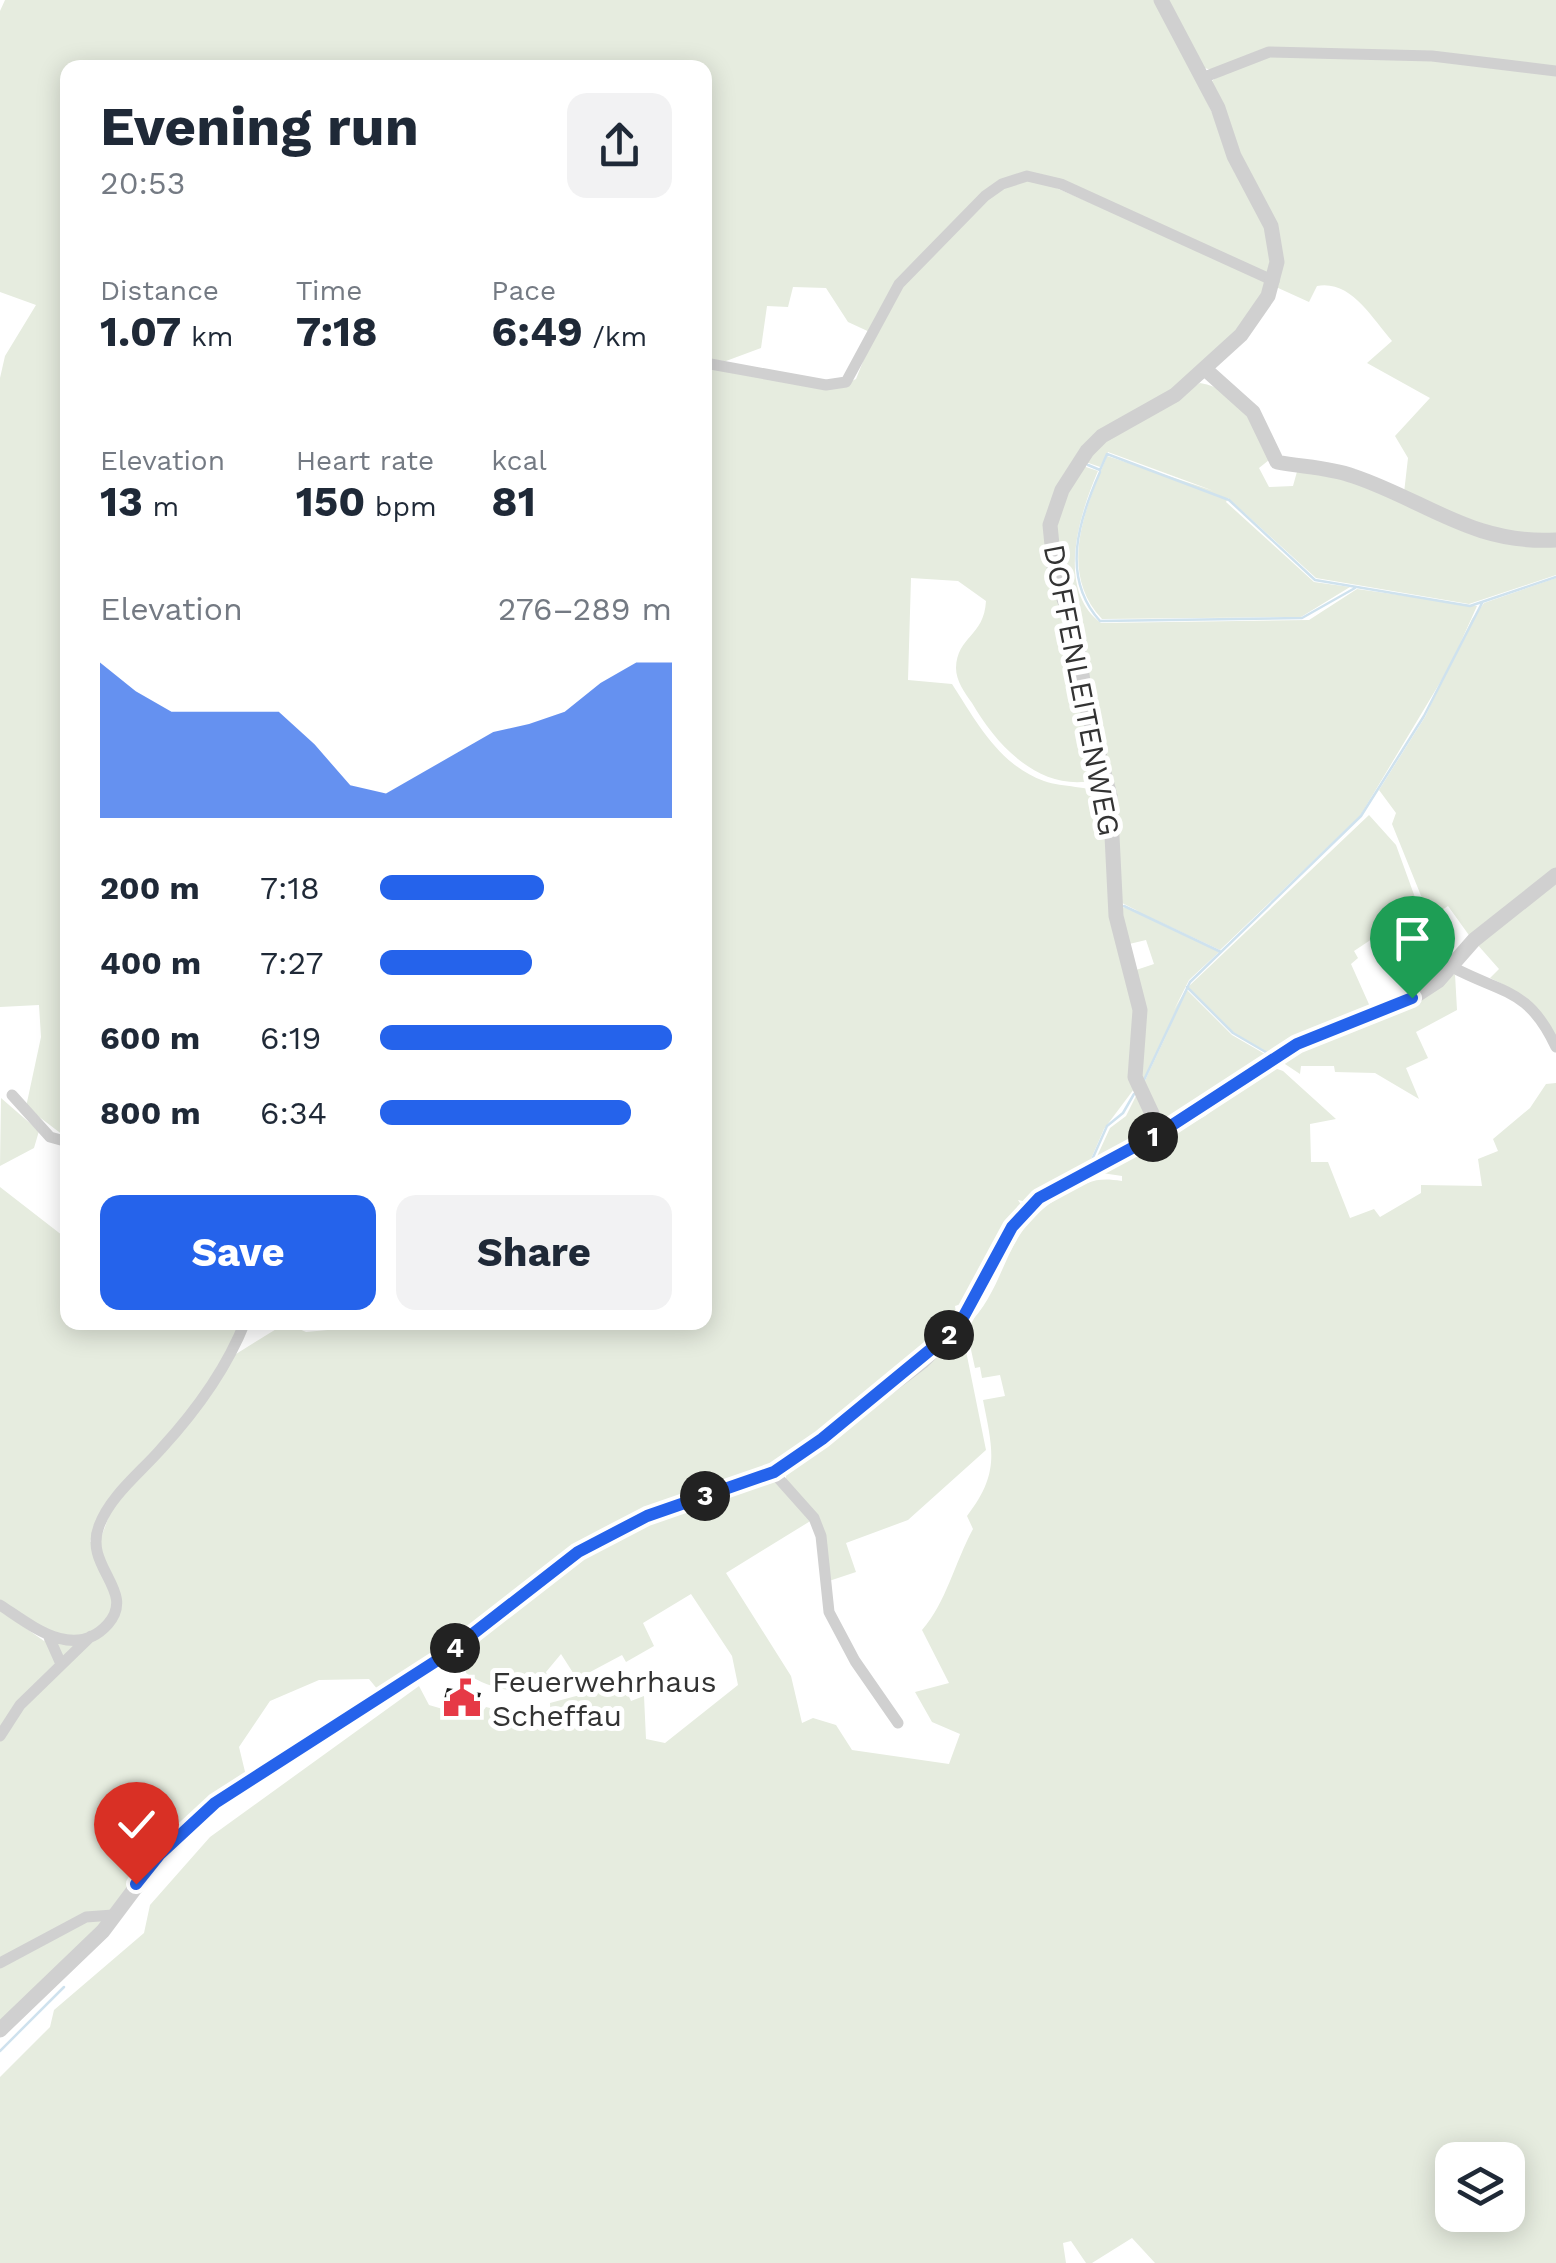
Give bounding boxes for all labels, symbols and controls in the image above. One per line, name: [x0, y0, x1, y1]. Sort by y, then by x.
button: share: [567, 93, 672, 198]
text: Evening run: [100, 94, 419, 158]
text: 20:53: [100, 164, 185, 202]
text: Distance: [100, 274, 219, 307]
text: Time: [296, 274, 362, 307]
text: Pace: [491, 274, 556, 307]
text: 1.07: [100, 307, 181, 356]
text: 7:18: [296, 307, 378, 356]
text: 6:49: [491, 307, 583, 356]
text: km: [181, 320, 233, 353]
text: /km: [583, 320, 647, 353]
text: Elevation: [100, 444, 225, 477]
text: Heart rate: [296, 444, 434, 477]
text: kcal: [491, 444, 547, 477]
text: 13: [100, 477, 143, 526]
text: 150: [296, 477, 365, 526]
text: 81: [491, 477, 536, 526]
text: m: [143, 490, 179, 523]
text: bpm: [365, 490, 437, 523]
street label: DOFFENLEITENWEG: [1037, 541, 1127, 839]
text: Elevation: [100, 590, 243, 628]
text: 276–289 m: [498, 590, 672, 628]
text: 200 m: [100, 869, 200, 907]
text: 7:18: [260, 869, 320, 907]
pin: [1370, 896, 1455, 999]
icon: arrive: [1385, 911, 1440, 966]
text: 400 m: [100, 944, 201, 982]
text: 7:27: [260, 944, 323, 982]
text: 600 m: [100, 1019, 200, 1057]
text: 6:19: [260, 1019, 321, 1057]
text: 800 m: [100, 1094, 201, 1132]
text: 6:34: [260, 1094, 327, 1132]
pin: 1: [1128, 1112, 1178, 1162]
text: 1: [1147, 1120, 1159, 1153]
button: Save: [100, 1195, 376, 1310]
button: Share: [396, 1195, 672, 1310]
pin: 2: [924, 1310, 974, 1360]
text: 2: [941, 1318, 957, 1351]
pin: 3: [680, 1471, 730, 1521]
text: 3: [697, 1479, 713, 1512]
pin: 4: [430, 1623, 480, 1673]
text: 4: [446, 1631, 464, 1664]
place label: Feuerwehrhaus Scheffau: [492, 1664, 717, 1733]
public building icon: Feuerwehrhaus Scheffau: [441, 1677, 483, 1719]
pin: [94, 1782, 179, 1885]
icon: check: [109, 1797, 164, 1852]
map controls: [1435, 2142, 1525, 2232]
button: layers: [1435, 2142, 1525, 2232]

